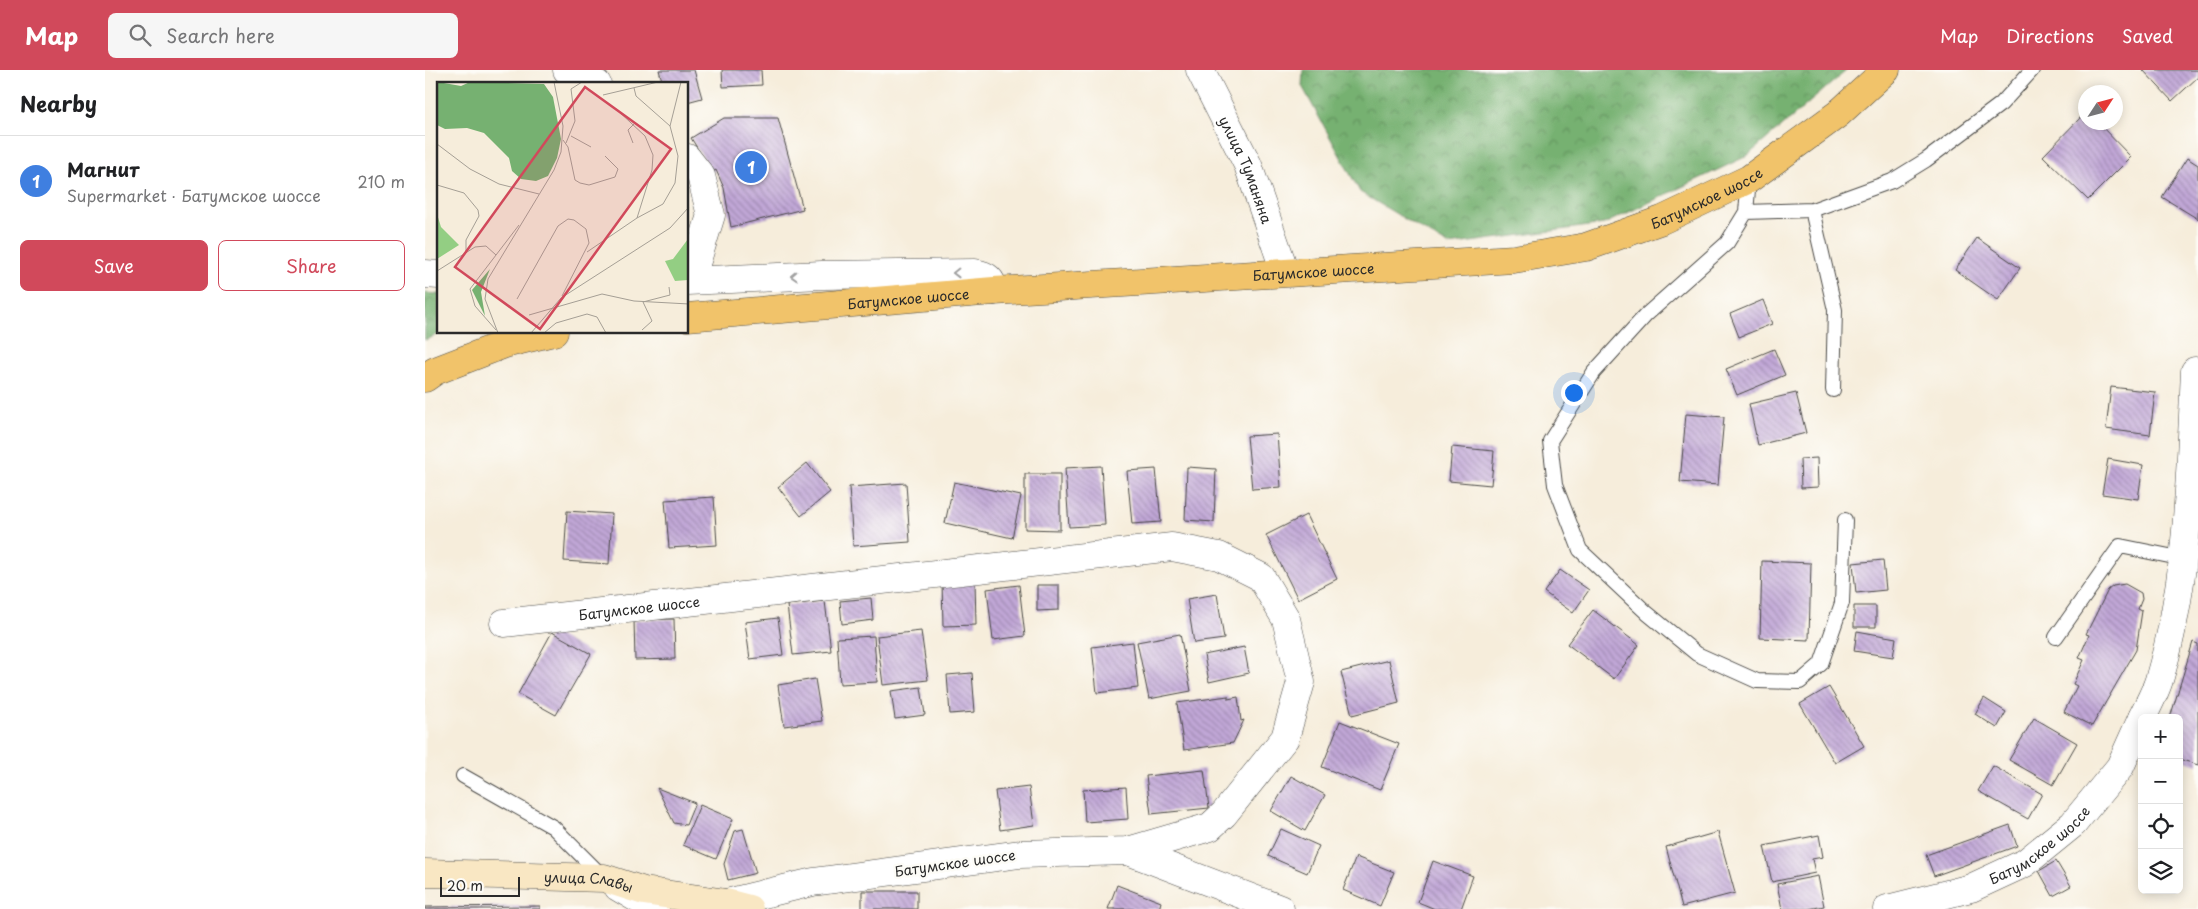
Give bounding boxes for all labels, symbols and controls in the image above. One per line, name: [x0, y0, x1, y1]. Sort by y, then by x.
search box: [108, 13, 458, 58]
text: Map: [25, 17, 78, 53]
icon: search: [126, 21, 154, 49]
text: Search here: [166, 21, 275, 49]
text: Map: [1940, 22, 1978, 49]
text: Directions: [2006, 22, 2094, 49]
text: Saved: [2122, 22, 2173, 49]
inset map: [437, 82, 689, 334]
north arrow: [2078, 85, 2123, 130]
text: Nearby: [20, 87, 97, 119]
street label: улица Туманяна: [1214, 112, 1278, 226]
pin: 1: [735, 148, 767, 186]
text: Магнит: [67, 155, 139, 183]
street label: Батумское шоссе: [1647, 162, 1767, 234]
text: 1: [32, 169, 40, 193]
text: 210 m: [357, 169, 405, 193]
text: Supermarket · Батумское шоссе: [67, 183, 321, 207]
button: Save: [20, 240, 208, 291]
button: Share: [218, 240, 405, 291]
street label: Батумское шоссе: [1252, 257, 1375, 286]
one-way arrow: [952, 268, 960, 279]
one-way arrow: [789, 271, 797, 282]
street label: Батумское шоссе: [846, 283, 970, 314]
your location: [1561, 380, 1587, 406]
street label: Батумское шоссе: [577, 590, 701, 625]
map controls: [2138, 714, 2183, 894]
button: +: [2138, 714, 2183, 759]
button: −: [2138, 759, 2183, 804]
street label: Батумское шоссе: [1985, 801, 2095, 889]
button: locate: [2138, 804, 2183, 849]
street label: Батумское шоссе: [893, 844, 1017, 882]
button: layers: [2138, 849, 2183, 894]
street label: улица Славы: [544, 866, 636, 897]
scale bar: [440, 874, 520, 897]
text: 20 m: [447, 875, 483, 896]

